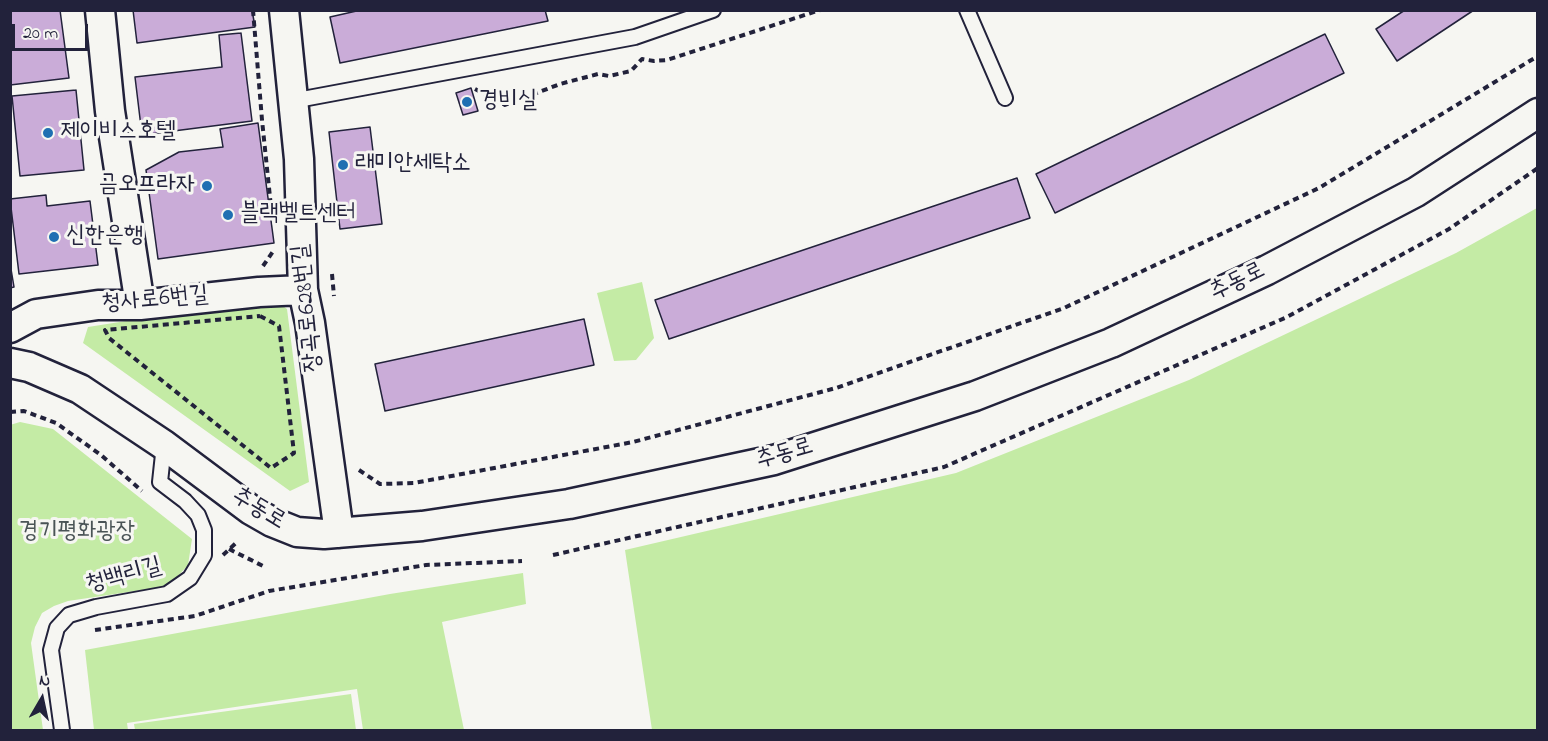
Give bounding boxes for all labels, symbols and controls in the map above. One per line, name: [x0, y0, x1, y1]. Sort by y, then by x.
scale bar: [15, 12, 92, 50]
text: 20 m: [23, 21, 58, 47]
place label: 경비실: [479, 88, 537, 116]
marker: 경비실: [460, 95, 474, 109]
place label: 제이비스호텔: [60, 119, 176, 147]
marker: 제이비스호텔: [41, 126, 55, 140]
place label: 래미안세탁소: [355, 151, 471, 179]
marker: 래미안세탁소: [336, 158, 350, 172]
place label: 금오프라자: [98, 172, 195, 200]
marker: 금오프라자: [200, 179, 214, 193]
place label: 블랙벨트센터: [240, 201, 356, 229]
marker: 블랙벨트센터: [221, 208, 235, 222]
place label: 신한은행: [66, 223, 143, 251]
marker: 신한은행: [47, 230, 61, 244]
street label: 장곡로628번길: [288, 243, 330, 373]
street label: 추동로: [1206, 257, 1270, 309]
street label: 청사로6번길: [100, 282, 210, 320]
street label: 추동로: [753, 433, 817, 477]
street label: 추동로: [226, 483, 290, 537]
park label: 경기평화광장: [19, 519, 135, 547]
street label: 청백리길: [83, 553, 165, 601]
north arrow: [12, 669, 72, 729]
text: N: [38, 669, 52, 694]

